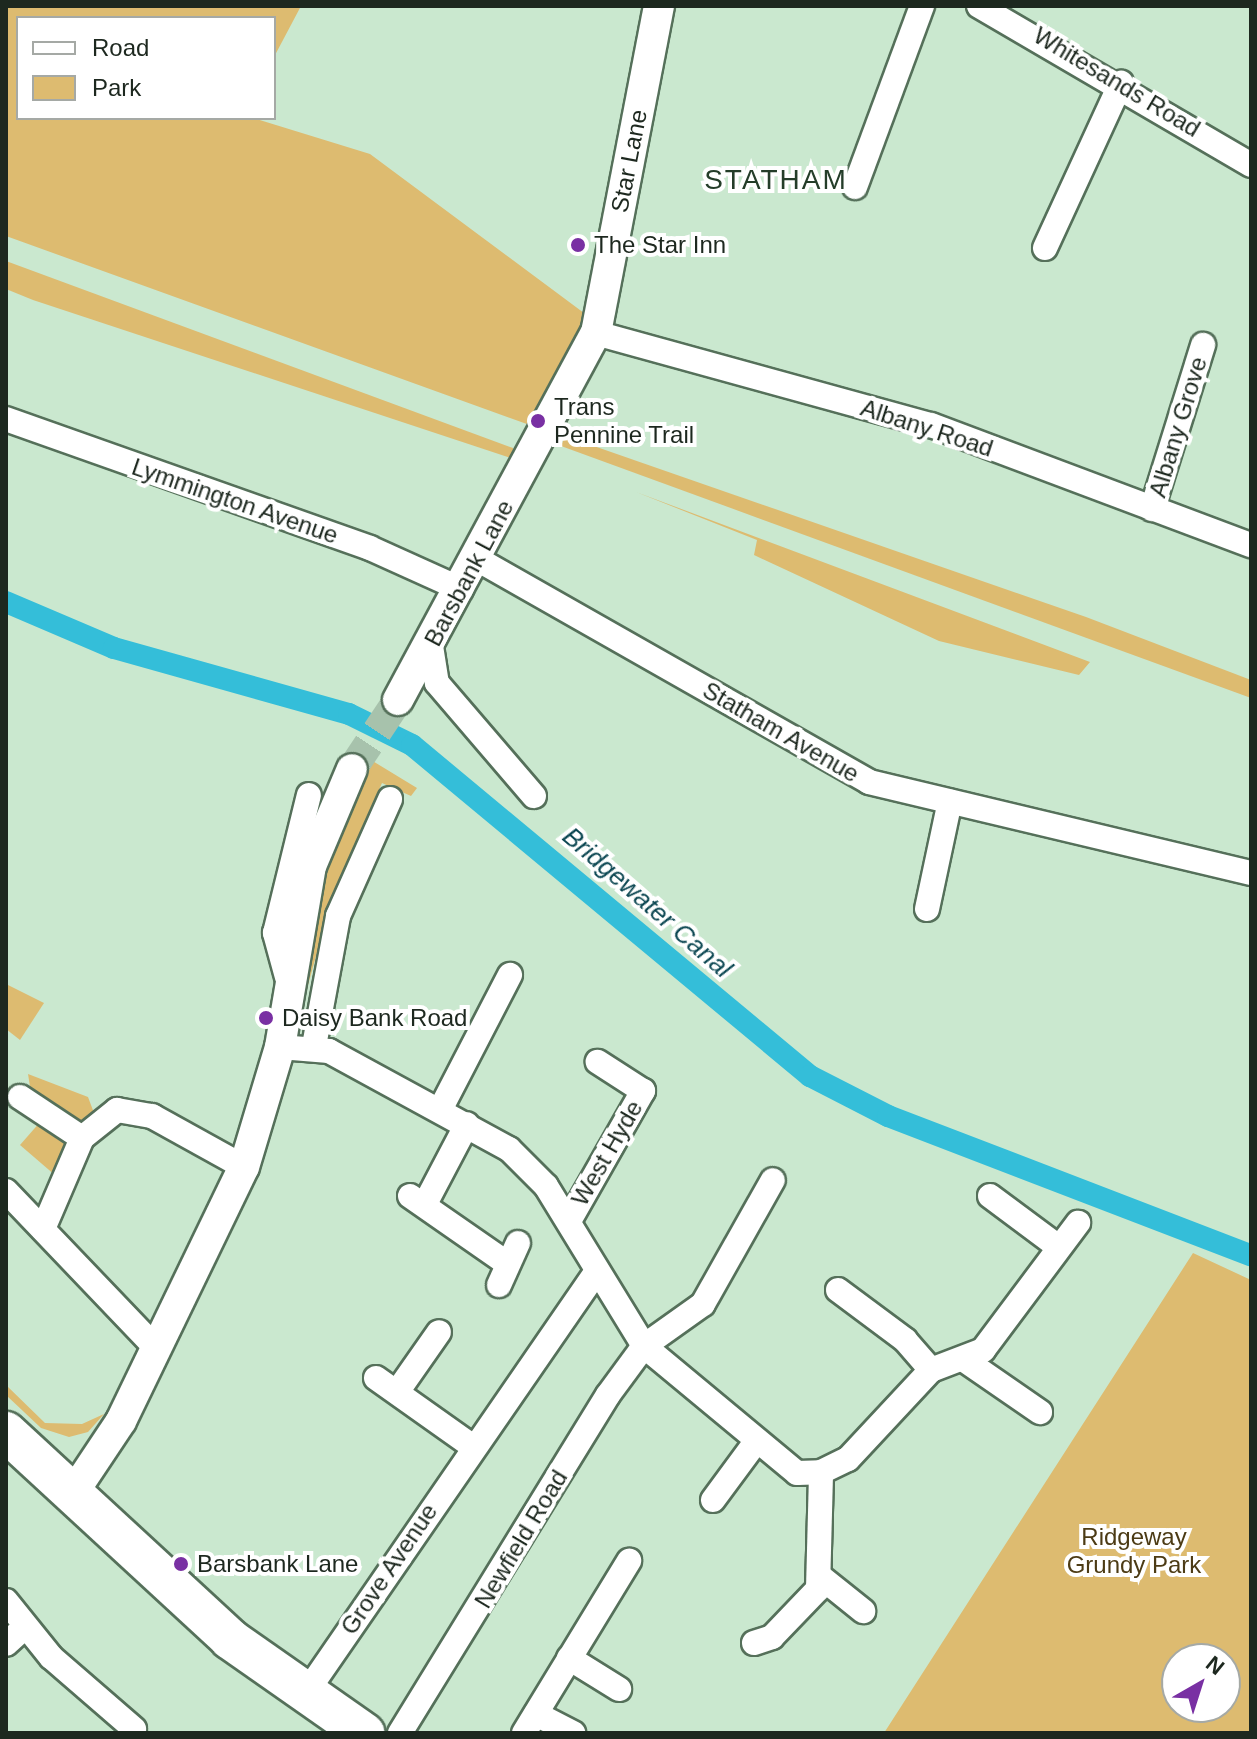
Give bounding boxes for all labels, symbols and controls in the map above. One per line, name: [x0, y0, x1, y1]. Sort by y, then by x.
legend: [16, 16, 276, 120]
street label: Whitesands Road: [1028, 21, 1206, 143]
text: Road: [92, 34, 149, 61]
text: Park: [92, 74, 141, 101]
street label: Star Lane: [605, 107, 653, 215]
district label: STATHAM: [704, 163, 848, 197]
place label: The Star Inn: [594, 231, 726, 259]
marker: The Star Inn: [569, 236, 587, 254]
street label: Albany Grove: [1143, 353, 1213, 501]
place label: Trans Pennine Trail: [554, 393, 695, 449]
street label: Albany Road: [857, 393, 997, 463]
marker: Trans Pennine Trail: [529, 412, 547, 430]
street label: Lymmington Avenue: [128, 452, 342, 550]
street label: Barsbank Lane: [418, 495, 520, 651]
street label: Statham Avenue: [697, 675, 865, 789]
water label: Bridgewater Canal: [556, 821, 738, 985]
place label: Daisy Bank Road: [282, 1004, 467, 1032]
marker: Daisy Bank Road: [257, 1009, 275, 1027]
street label: West Hyde: [565, 1095, 649, 1211]
street label: Newfield Road: [468, 1465, 574, 1613]
street label: Grove Avenue: [334, 1498, 444, 1640]
park label: Ridgeway Grundy Park: [1067, 1523, 1201, 1579]
place label: Barsbank Lane: [197, 1550, 358, 1578]
marker: Barsbank Lane: [172, 1555, 190, 1573]
north arrow: [1161, 1643, 1241, 1723]
text: N: [1201, 1651, 1229, 1680]

